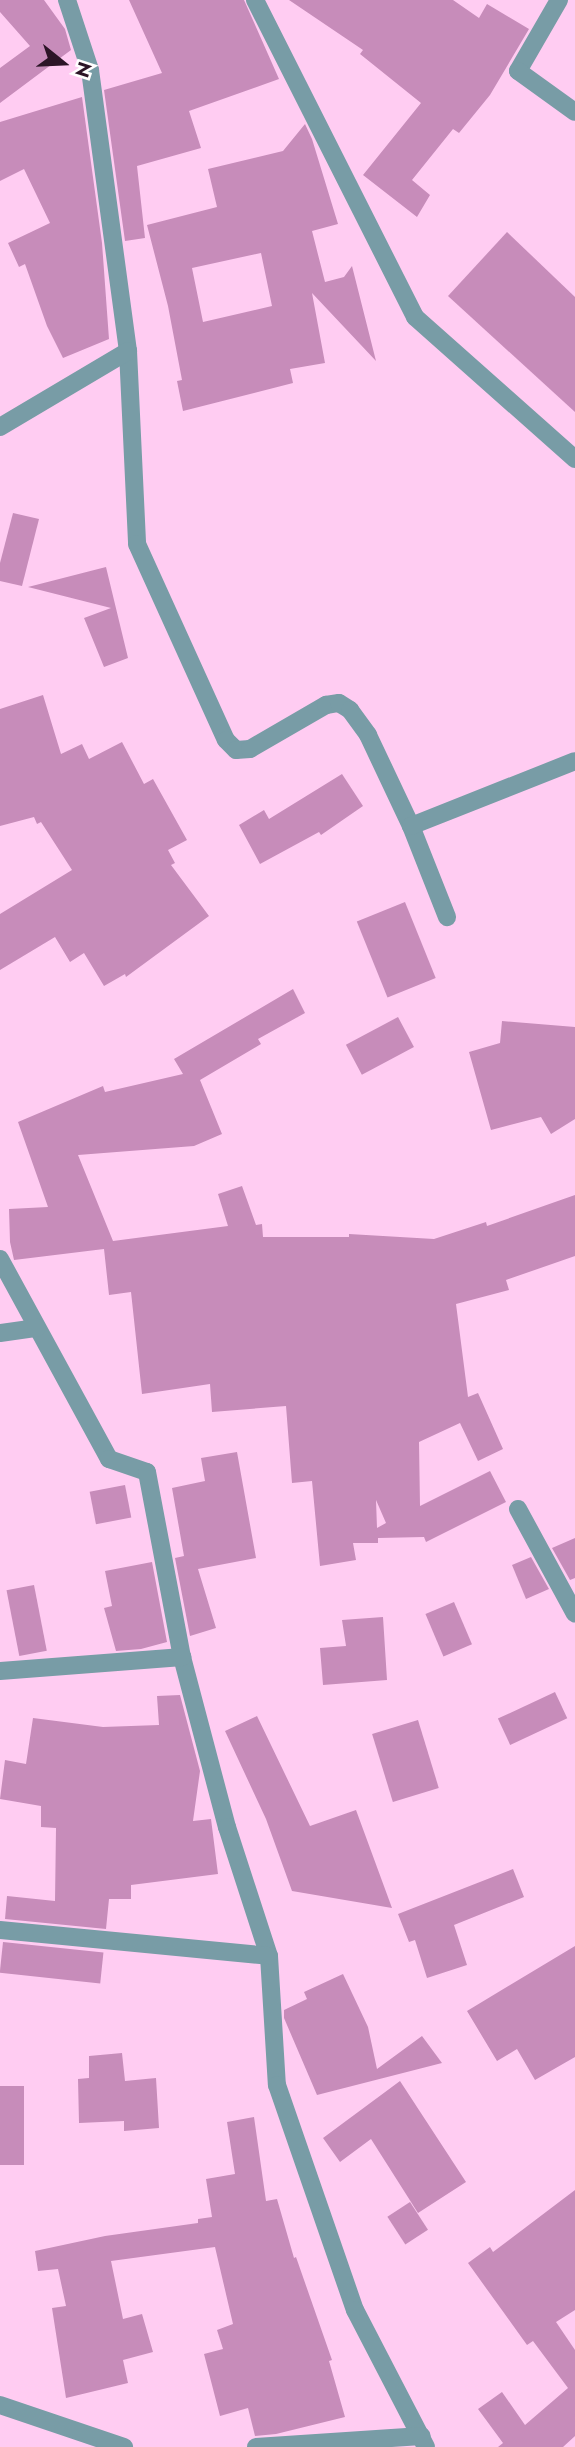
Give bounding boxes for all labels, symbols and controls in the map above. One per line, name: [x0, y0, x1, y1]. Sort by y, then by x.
north arrow: [28, 28, 98, 98]
text: N: [68, 58, 99, 81]

